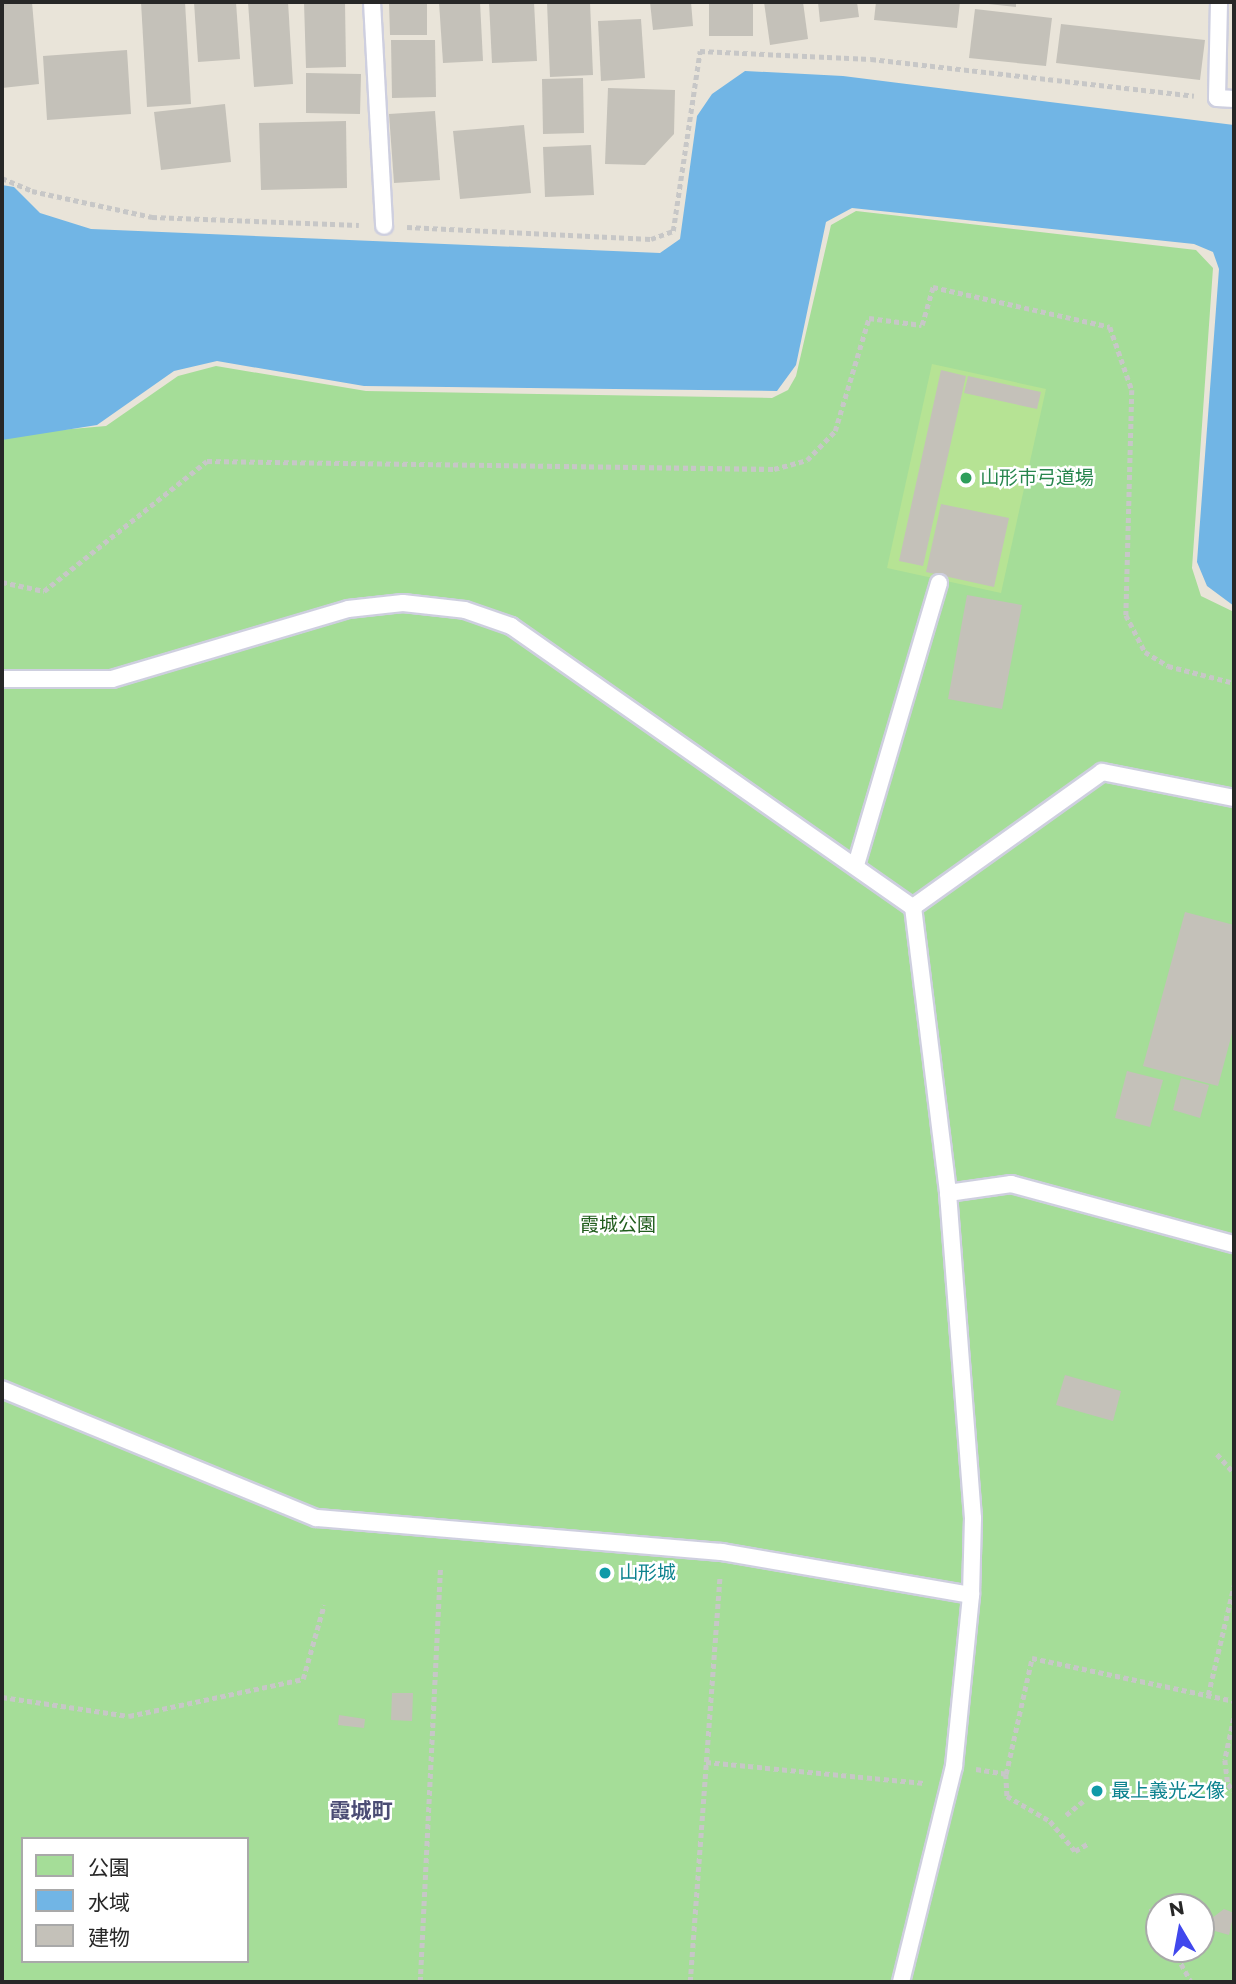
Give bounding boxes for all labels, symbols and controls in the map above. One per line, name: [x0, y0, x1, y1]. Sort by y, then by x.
place label: 山形市弓道場: [980, 467, 1094, 489]
marker: 山形市弓道場: [958, 470, 974, 486]
park label: 霞城公園: [580, 1214, 656, 1236]
place label: 山形城: [619, 1562, 676, 1584]
marker: 山形城: [597, 1565, 613, 1581]
place label: 最上義光之像: [1111, 1780, 1225, 1802]
marker: 最上義光之像: [1089, 1783, 1105, 1799]
district label: 霞城町: [330, 1798, 392, 1824]
legend: [21, 1837, 248, 1963]
text: 公園: [88, 1855, 130, 1880]
text: 水域: [88, 1890, 130, 1915]
north arrow: [1145, 1893, 1215, 1963]
text: N: [1167, 1896, 1186, 1921]
text: 建物: [88, 1925, 130, 1950]

